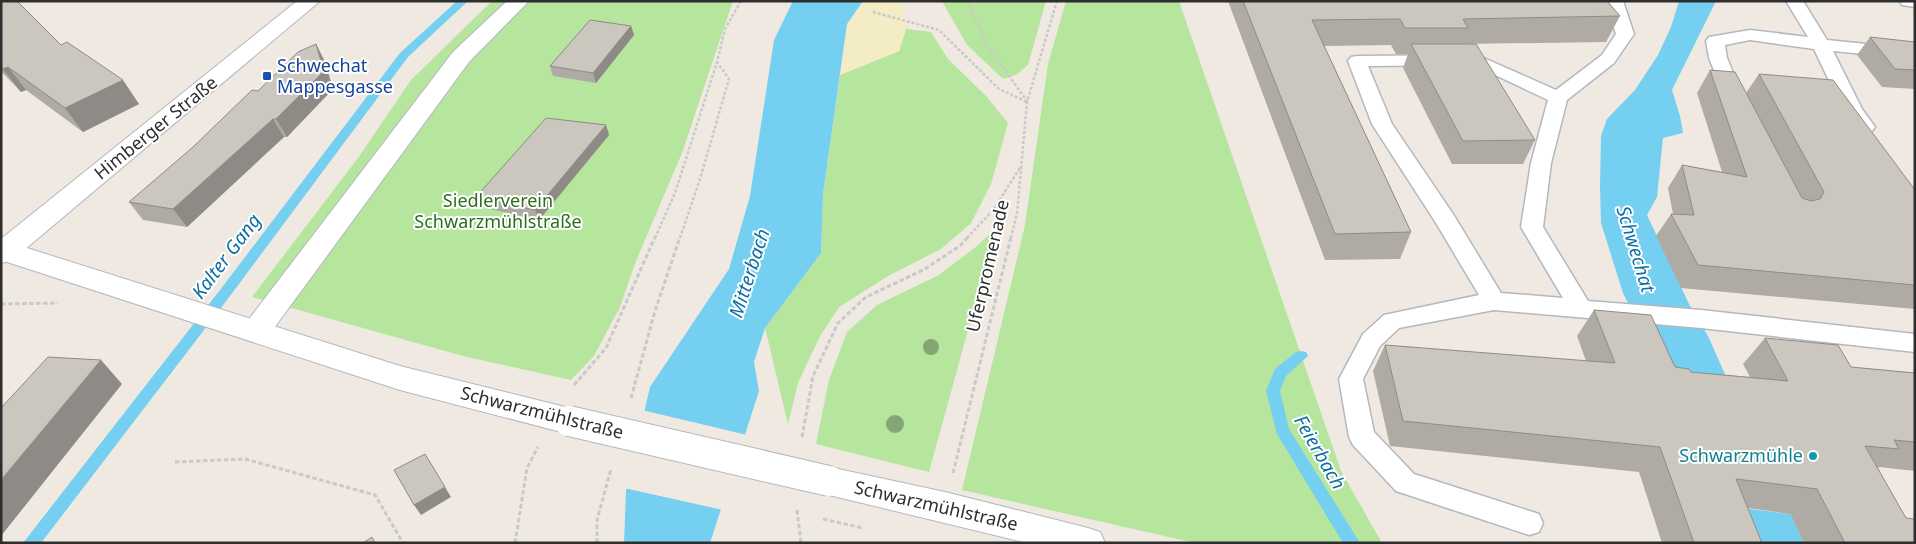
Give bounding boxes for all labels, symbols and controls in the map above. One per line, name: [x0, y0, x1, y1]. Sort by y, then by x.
place label: Schwechat Mappesgasse: [277, 53, 393, 98]
street label: Himberger Straße: [89, 70, 222, 184]
marker: Schwechat Mappesgasse: [261, 70, 273, 82]
park label: Siedlerverein Schwarzmühlstraße: [414, 188, 582, 233]
street label: Uferpromenade: [960, 197, 1014, 334]
water label: Schwechat: [1611, 203, 1662, 296]
water label: Kalter Gang: [185, 208, 267, 304]
water label: Mitterbach: [722, 225, 776, 321]
street label: Schwarzmühlstraße: [458, 380, 626, 444]
water label: Feierbach: [1288, 410, 1352, 494]
place label: Schwarzmühle: [1679, 443, 1803, 467]
marker: Schwarzmühle: [1807, 450, 1819, 462]
street label: Schwarzmühlstraße: [852, 475, 1020, 536]

